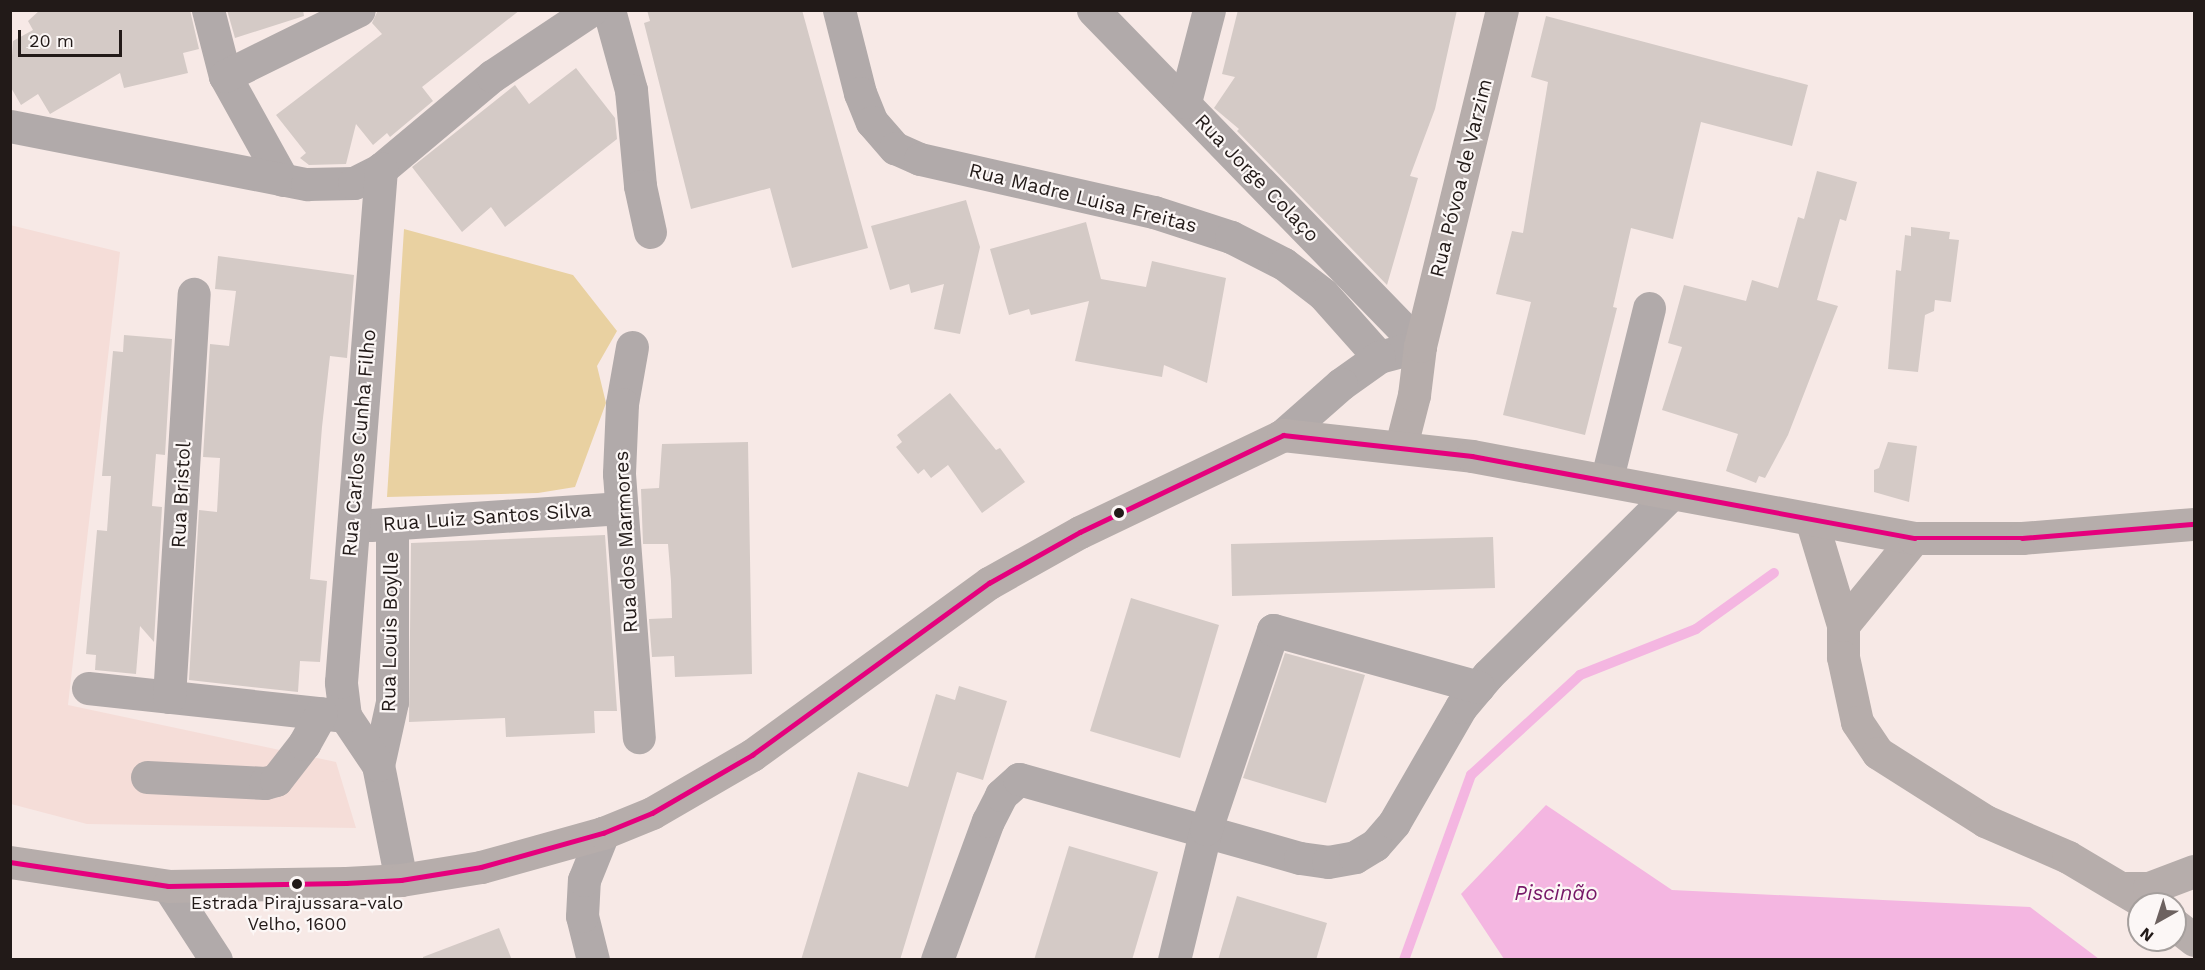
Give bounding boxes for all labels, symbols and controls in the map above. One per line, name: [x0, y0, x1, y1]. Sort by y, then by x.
scale bar: [21, 18, 124, 56]
text: 20 m: [29, 30, 74, 51]
street label: Rua Póvoa de Varzim: [1425, 75, 1497, 281]
street label: Rua Jorge Colaço: [1189, 109, 1325, 247]
street label: Rua Madre Luisa Freitas: [966, 158, 1200, 238]
street label: Rua Carlos Cunha Filho: [337, 328, 381, 558]
street label: Rua Bristol: [166, 441, 196, 549]
street label: Rua dos Marmores: [609, 450, 643, 634]
street label: Rua Luiz Santos Silva: [382, 498, 592, 536]
unlabelled marker: [1113, 507, 1125, 519]
street label: Rua Louis Boylle: [377, 551, 403, 713]
marker: Estrada Pirajussara-valo Velho, 1600: [291, 878, 303, 890]
water label: Piscinão: [1514, 880, 1598, 906]
north arrow: [2127, 892, 2187, 952]
place label: Estrada Pirajussara-valo Velho, 1600: [191, 893, 403, 936]
text: N: [2136, 924, 2157, 946]

